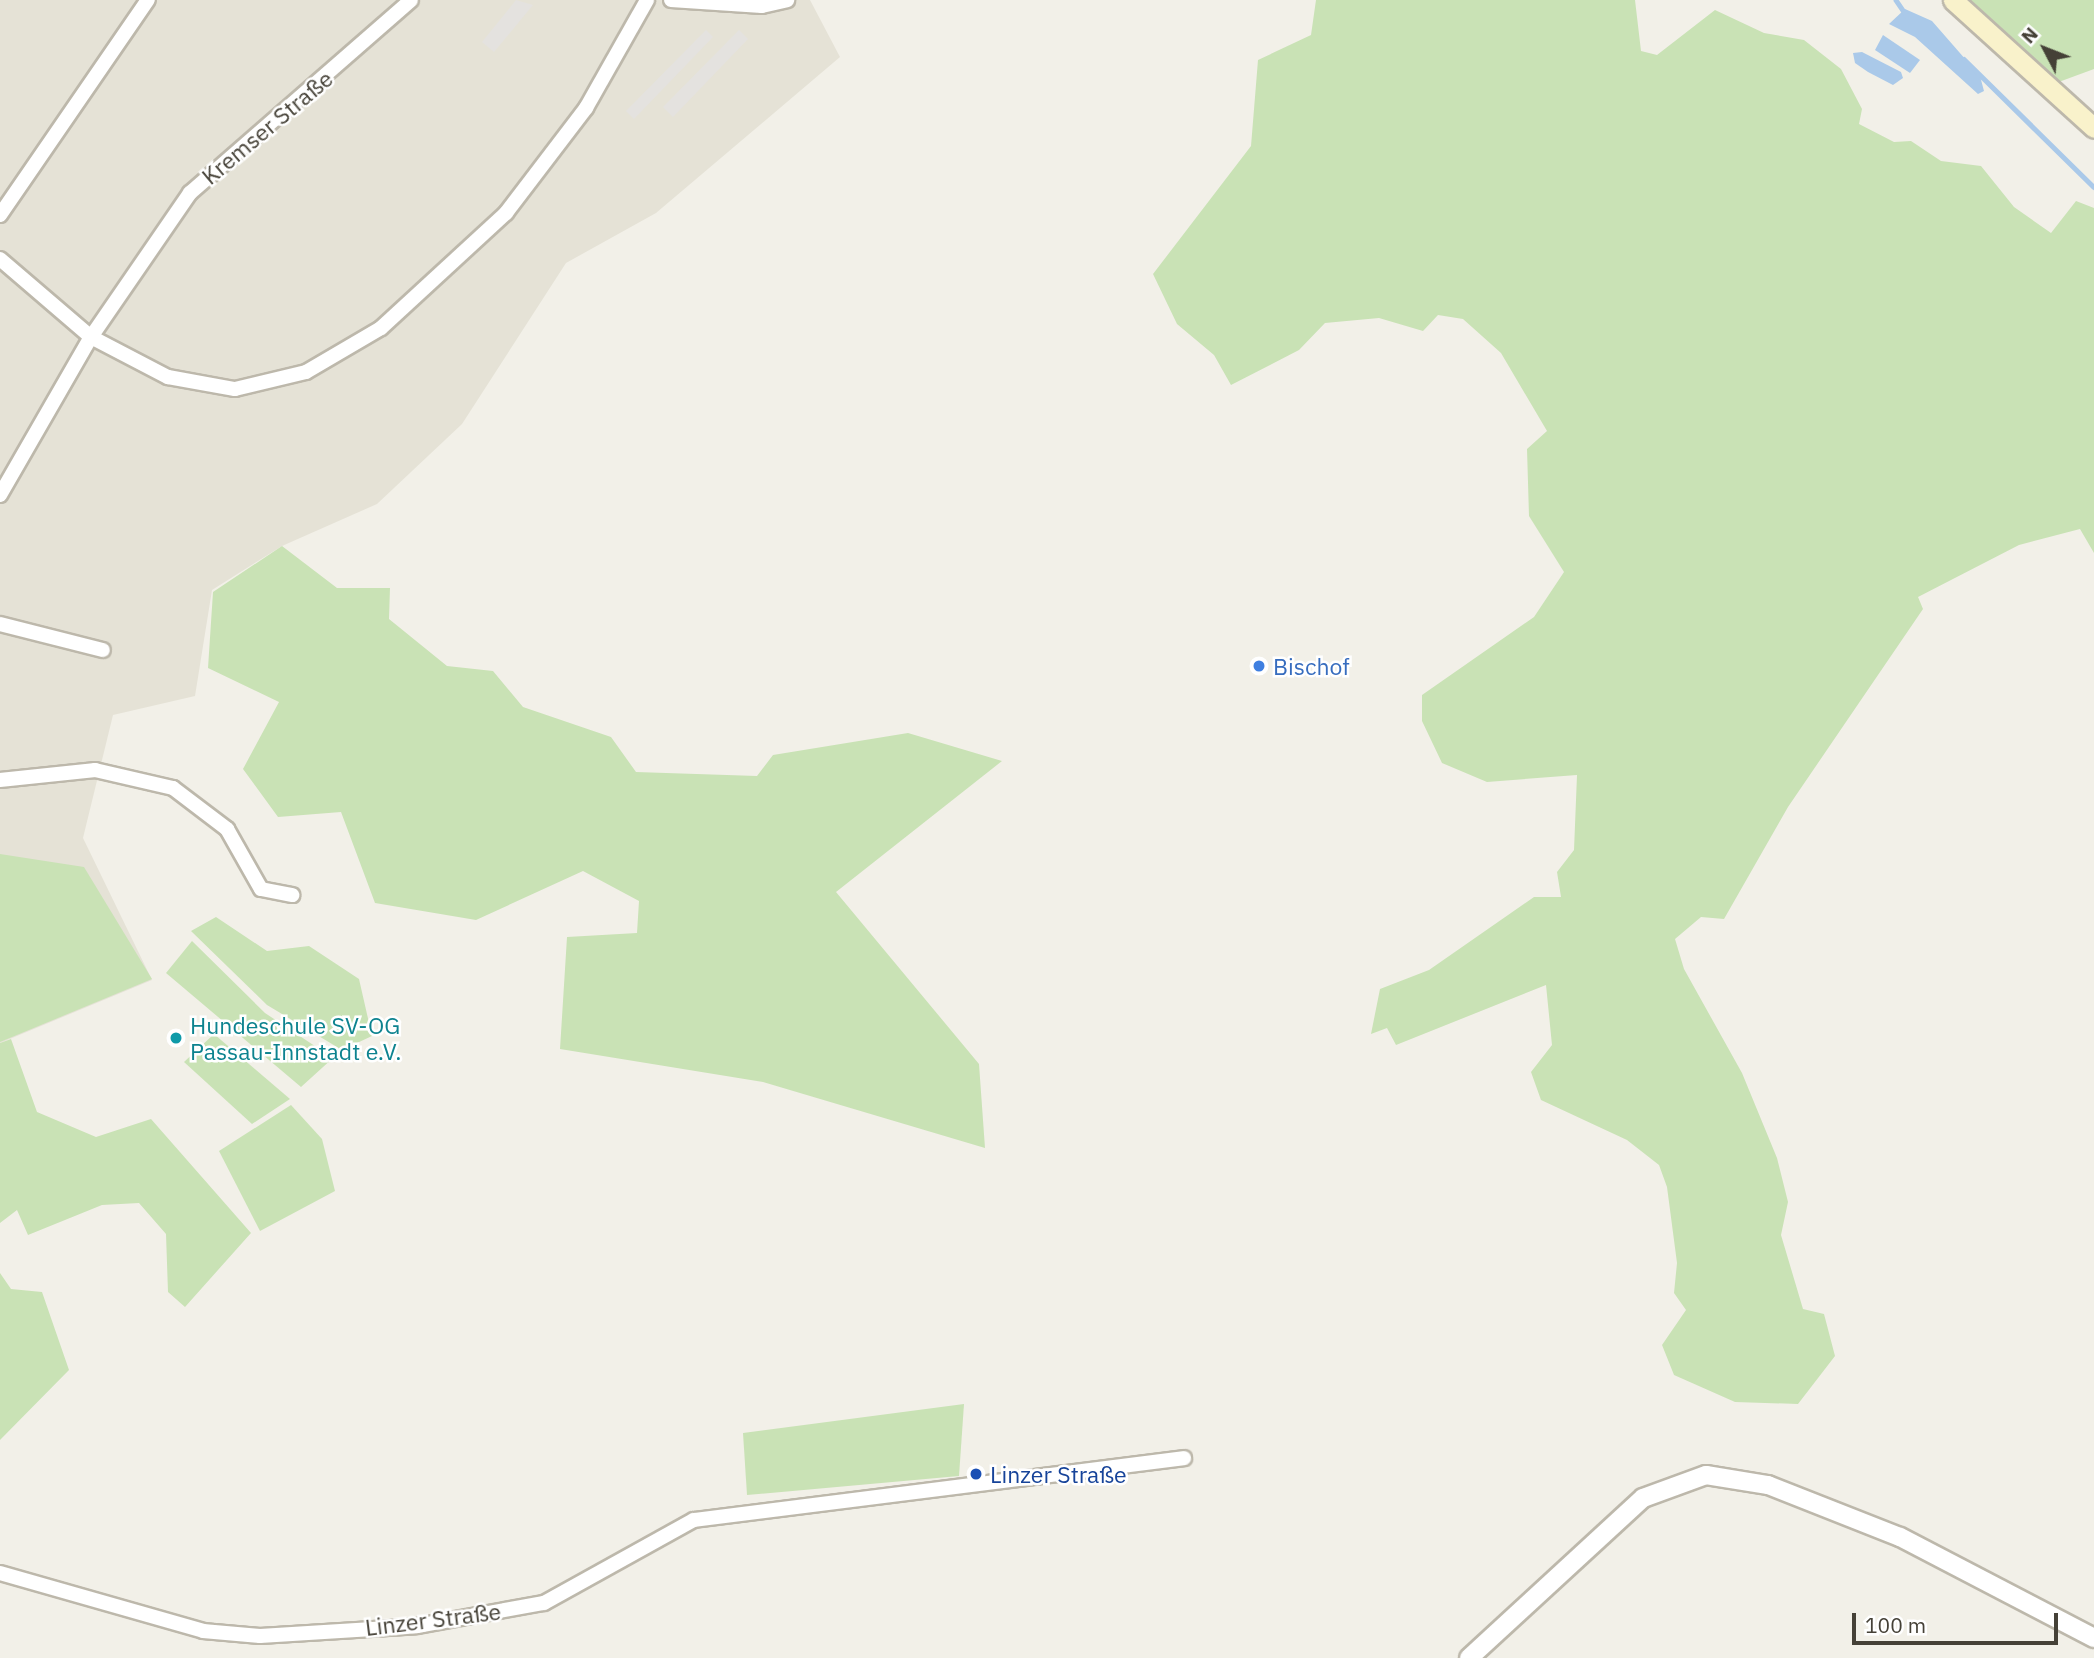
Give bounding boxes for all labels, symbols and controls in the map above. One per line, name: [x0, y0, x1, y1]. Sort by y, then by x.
north arrow: [2010, 14, 2080, 84]
text: N: [2016, 22, 2043, 48]
street label: Kremser Straße: [196, 64, 338, 190]
place label: Bischof: [1273, 652, 1350, 680]
marker: Bischof: [1251, 658, 1267, 674]
place label: Hundeschule SV-OG Passau-Innstadt e.V.: [190, 1011, 402, 1065]
marker: Hundeschule SV-OG Passau-Innstadt e.V.: [168, 1030, 184, 1046]
place label: Linzer Straße: [990, 1460, 1127, 1488]
marker: Linzer Straße: [968, 1466, 984, 1482]
street label: Linzer Straße: [363, 1597, 503, 1641]
scale bar: [1856, 1598, 2062, 1642]
text: 100 m: [1865, 1611, 1926, 1639]

